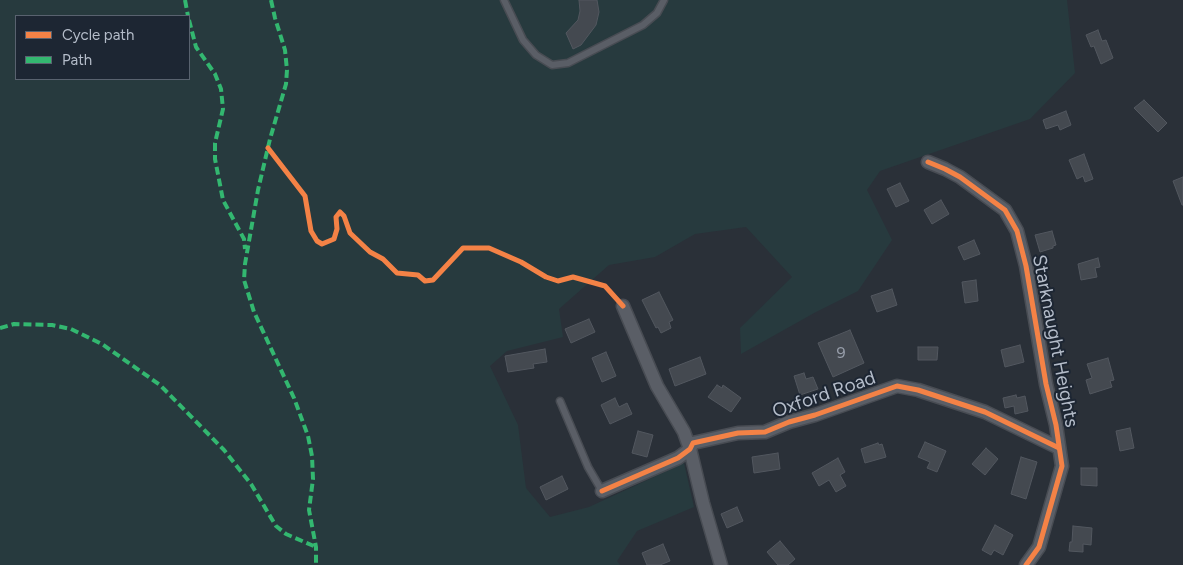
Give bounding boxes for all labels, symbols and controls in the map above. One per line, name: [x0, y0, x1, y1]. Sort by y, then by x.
legend: [15, 15, 190, 80]
text: Cycle path: [62, 26, 134, 44]
text: Path: [62, 51, 92, 69]
street label: Starknaught Heights: [1027, 253, 1083, 429]
house number: 9: [836, 343, 846, 363]
street label: Oxford Road: [769, 367, 879, 423]

